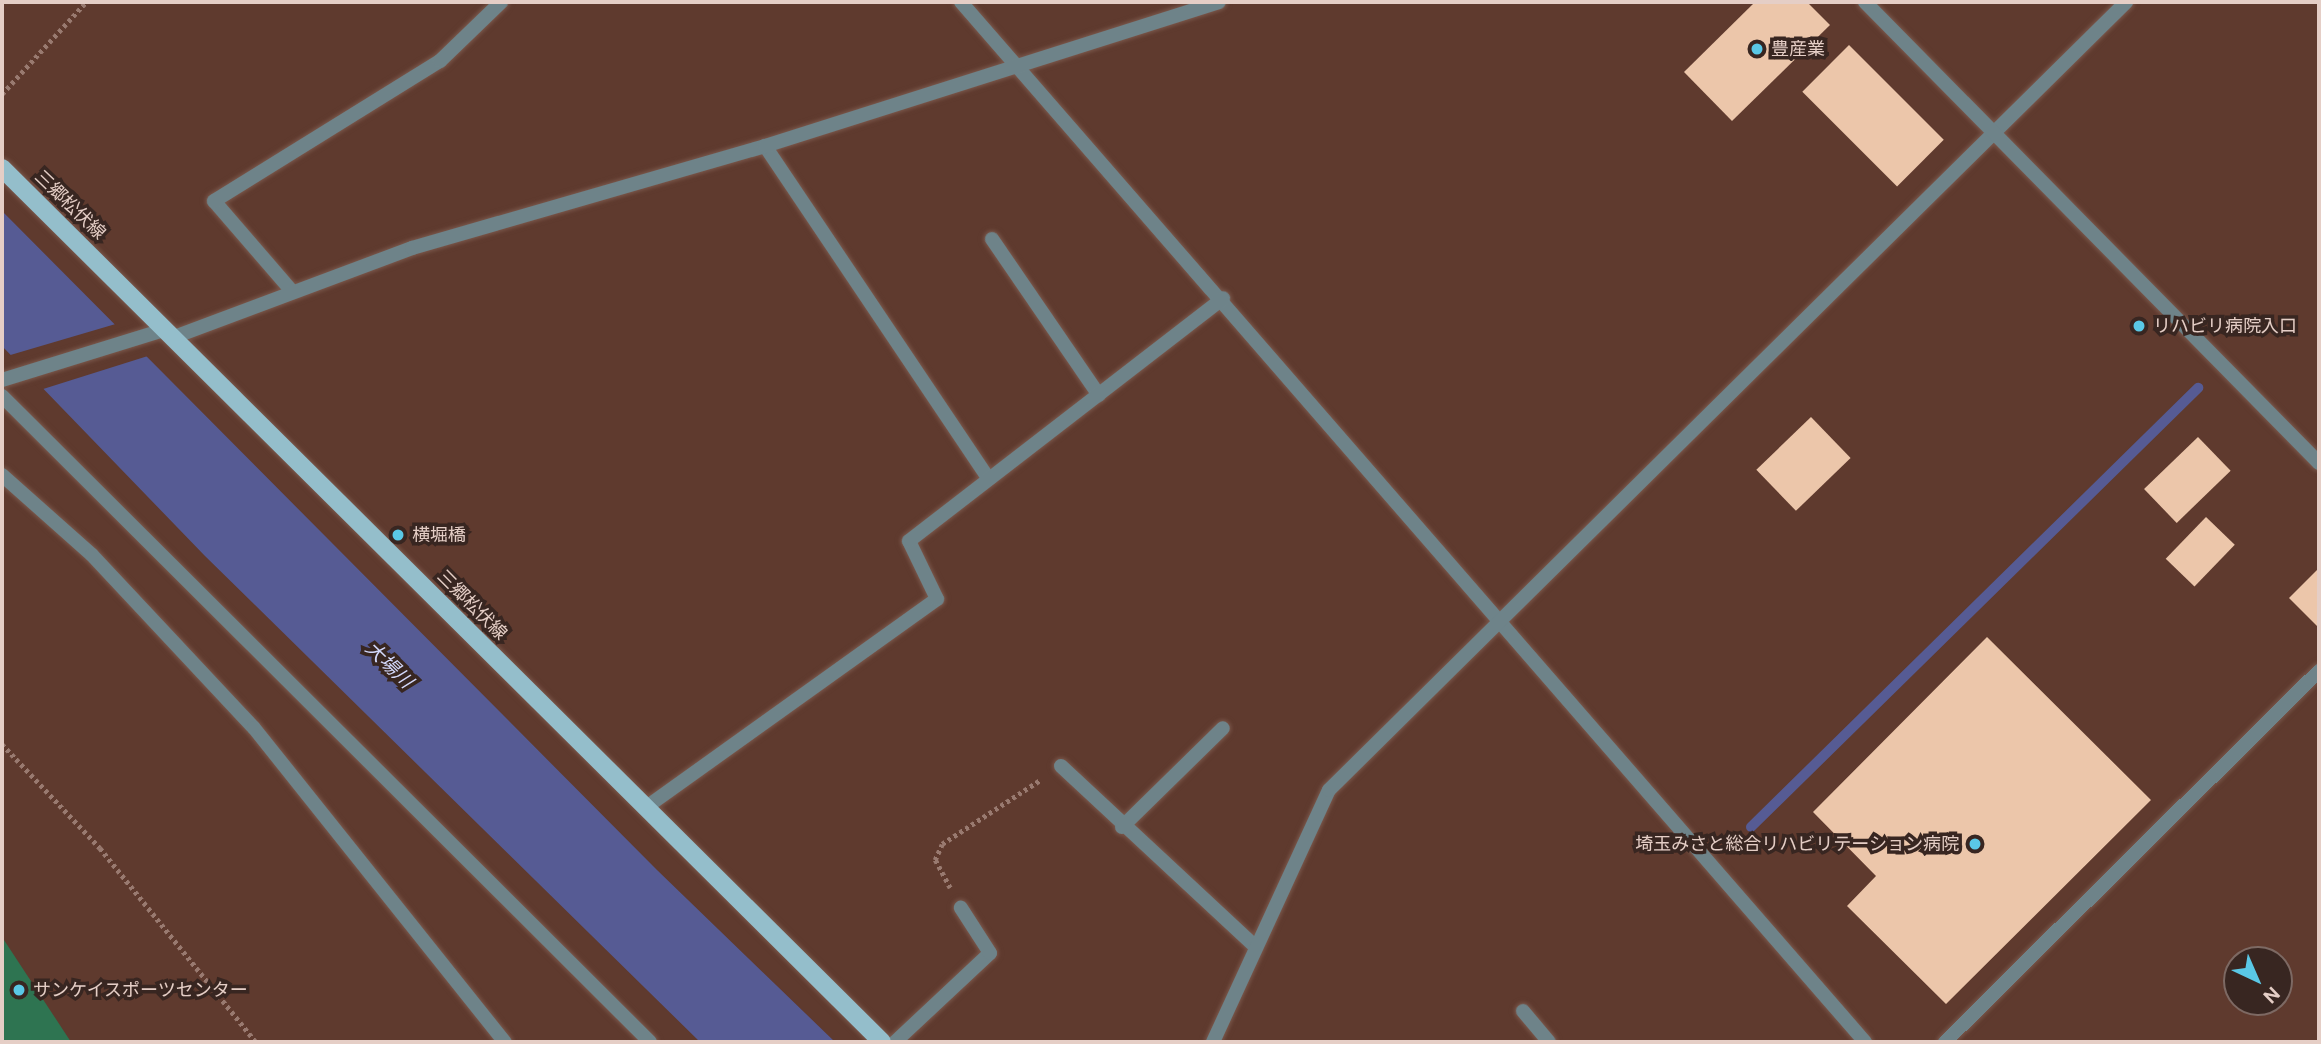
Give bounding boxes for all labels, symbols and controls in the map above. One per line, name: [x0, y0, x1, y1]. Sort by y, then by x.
place label: 豊産業: [1771, 38, 1825, 60]
marker: 豊産業: [1749, 41, 1765, 57]
street label: 三郷松伏線: [30, 166, 110, 244]
place label: リハビリ病院入口: [2153, 315, 2297, 337]
marker: リハビリ病院入口: [2131, 318, 2147, 334]
place label: 横堀橋: [412, 524, 466, 546]
marker: 横堀橋: [390, 527, 406, 543]
street label: 三郷松伏線: [433, 566, 511, 644]
water label: 大場川: [361, 637, 417, 693]
place label: 埼玉みさと総合リハビリテーション病院: [1635, 833, 1959, 855]
marker: 埼玉みさと総合リハビリテーション病院: [1965, 834, 1985, 854]
north arrow: [2223, 946, 2293, 1016]
place label: サンケイスポーツセンター: [33, 979, 249, 1001]
text: N: [2258, 981, 2285, 1009]
marker: サンケイスポーツセンター: [11, 982, 27, 998]

